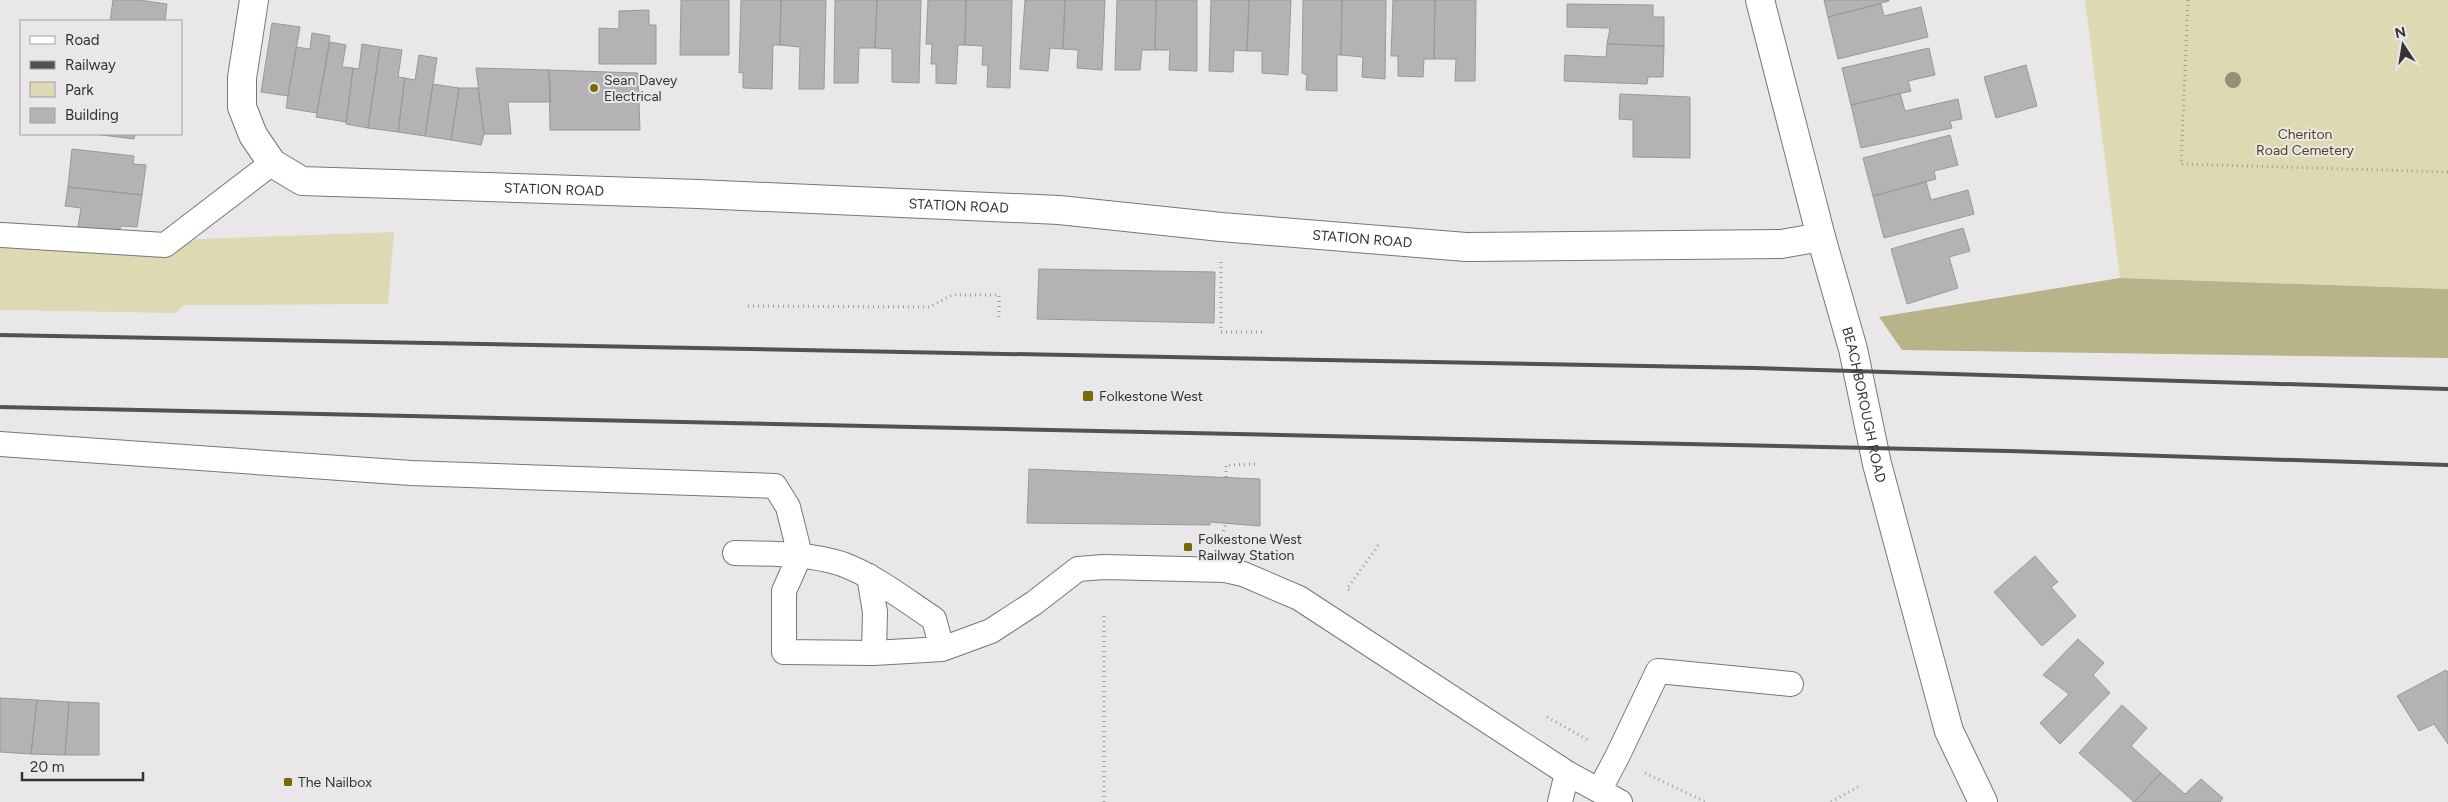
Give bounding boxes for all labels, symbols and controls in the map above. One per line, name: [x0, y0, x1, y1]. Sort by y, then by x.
legend: [20, 20, 182, 135]
north arrow: [2378, 20, 2428, 70]
text: N: [2393, 23, 2407, 42]
text: Road: [65, 31, 100, 49]
text: Railway: [65, 56, 116, 74]
place label: Sean Davey Electrical: [604, 72, 678, 105]
text: Park: [65, 81, 94, 99]
marker: Sean Davey Electrical: [588, 82, 600, 94]
text: Building: [65, 106, 119, 124]
park label: Cheriton Road Cemetery: [2256, 126, 2355, 159]
street label: STATION ROAD: [504, 180, 604, 200]
street label: STATION ROAD: [908, 195, 1009, 217]
street label: STATION ROAD: [1312, 226, 1413, 252]
street label: BEACHBOROUGH ROAD: [1838, 325, 1890, 485]
place label: Folkestone West: [1099, 388, 1203, 405]
marker: Folkestone West: [1081, 389, 1095, 403]
place label: Folkestone West Railway Station: [1198, 531, 1302, 564]
marker: Folkestone West Railway Station: [1182, 541, 1194, 553]
scale bar: [22, 750, 144, 782]
text: 20 m: [30, 758, 64, 776]
place label: The Nailbox: [298, 774, 372, 791]
marker: The Nailbox: [282, 776, 294, 788]

